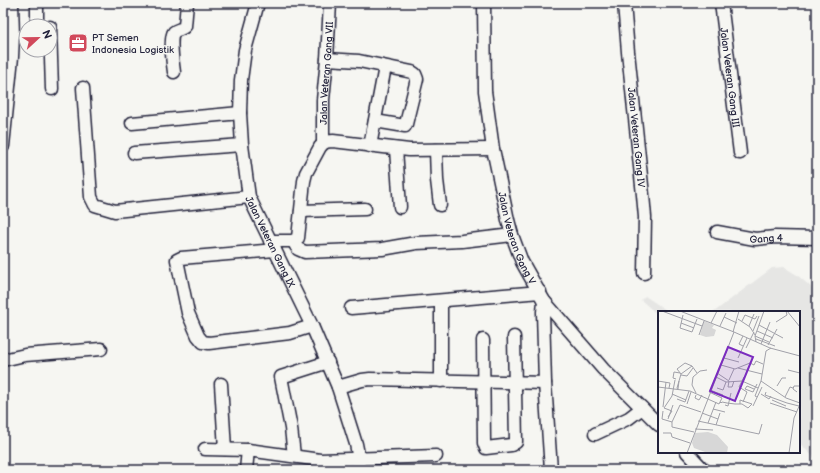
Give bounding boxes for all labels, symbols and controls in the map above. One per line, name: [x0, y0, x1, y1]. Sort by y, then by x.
north arrow: [18, 18, 58, 58]
street label: Jalan Veteran Gang VII: [318, 21, 336, 125]
street label: Jalan Veteran Gang III: [717, 27, 742, 128]
text: N: [39, 28, 54, 41]
office icon: PT Semen Indonesia Logistik: [67, 32, 89, 54]
place label: PT Semen Indonesia Logistik: [92, 32, 174, 56]
street label: Jalan Veteran Gang IV: [625, 87, 647, 189]
street label: Jalan Veteran Gang V: [495, 191, 539, 287]
street label: Jalan Veteran Gang IX: [242, 194, 297, 290]
street label: Gang 4: [748, 232, 783, 246]
inset map: [658, 311, 800, 453]

